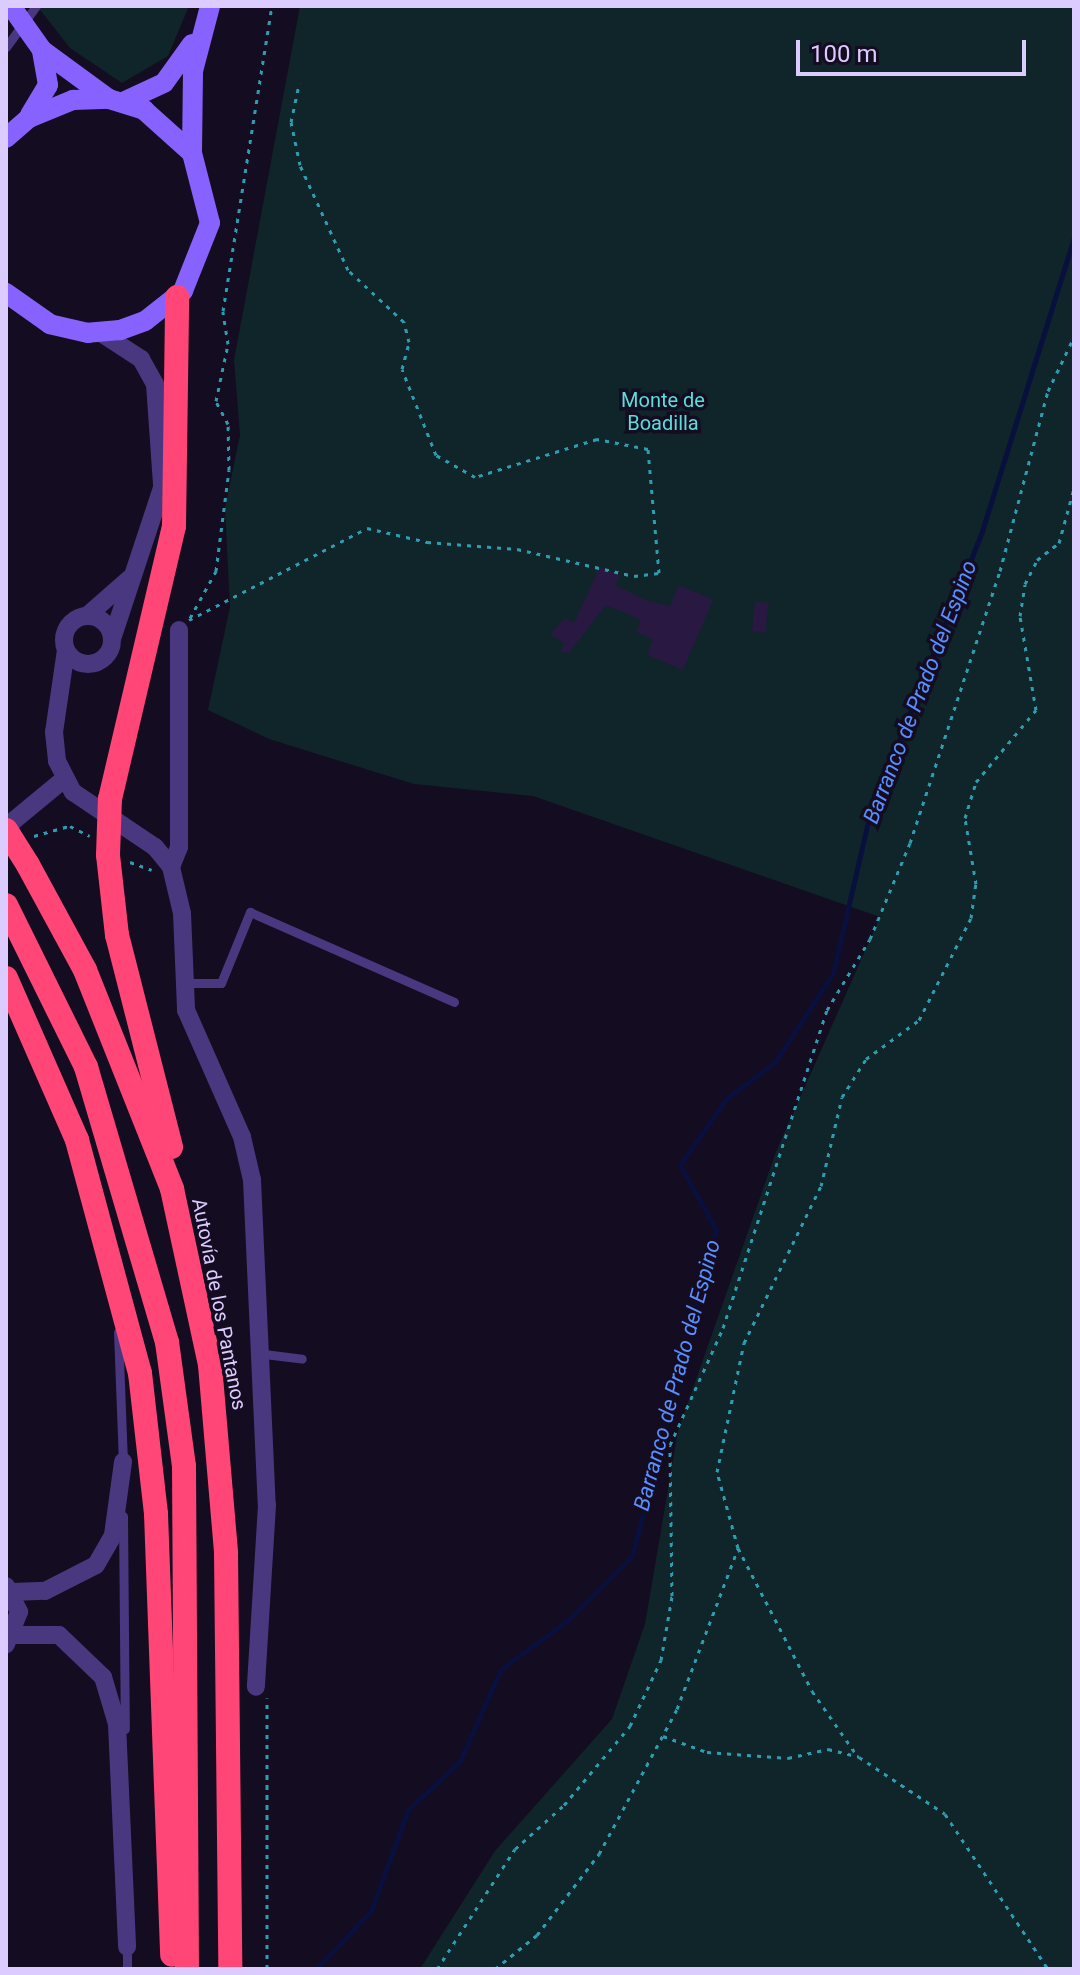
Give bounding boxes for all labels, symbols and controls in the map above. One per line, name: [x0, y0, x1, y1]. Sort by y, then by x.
scale bar: [800, 24, 1030, 74]
text: 100 m: [810, 40, 877, 68]
park label: Monte de Boadilla: [621, 388, 705, 435]
water label: Barranco de Prado del Espino: [858, 557, 982, 827]
street label: Autovía de los Pantanos: [187, 1196, 251, 1412]
water label: Barranco de Prado del Espino: [628, 1237, 726, 1513]

